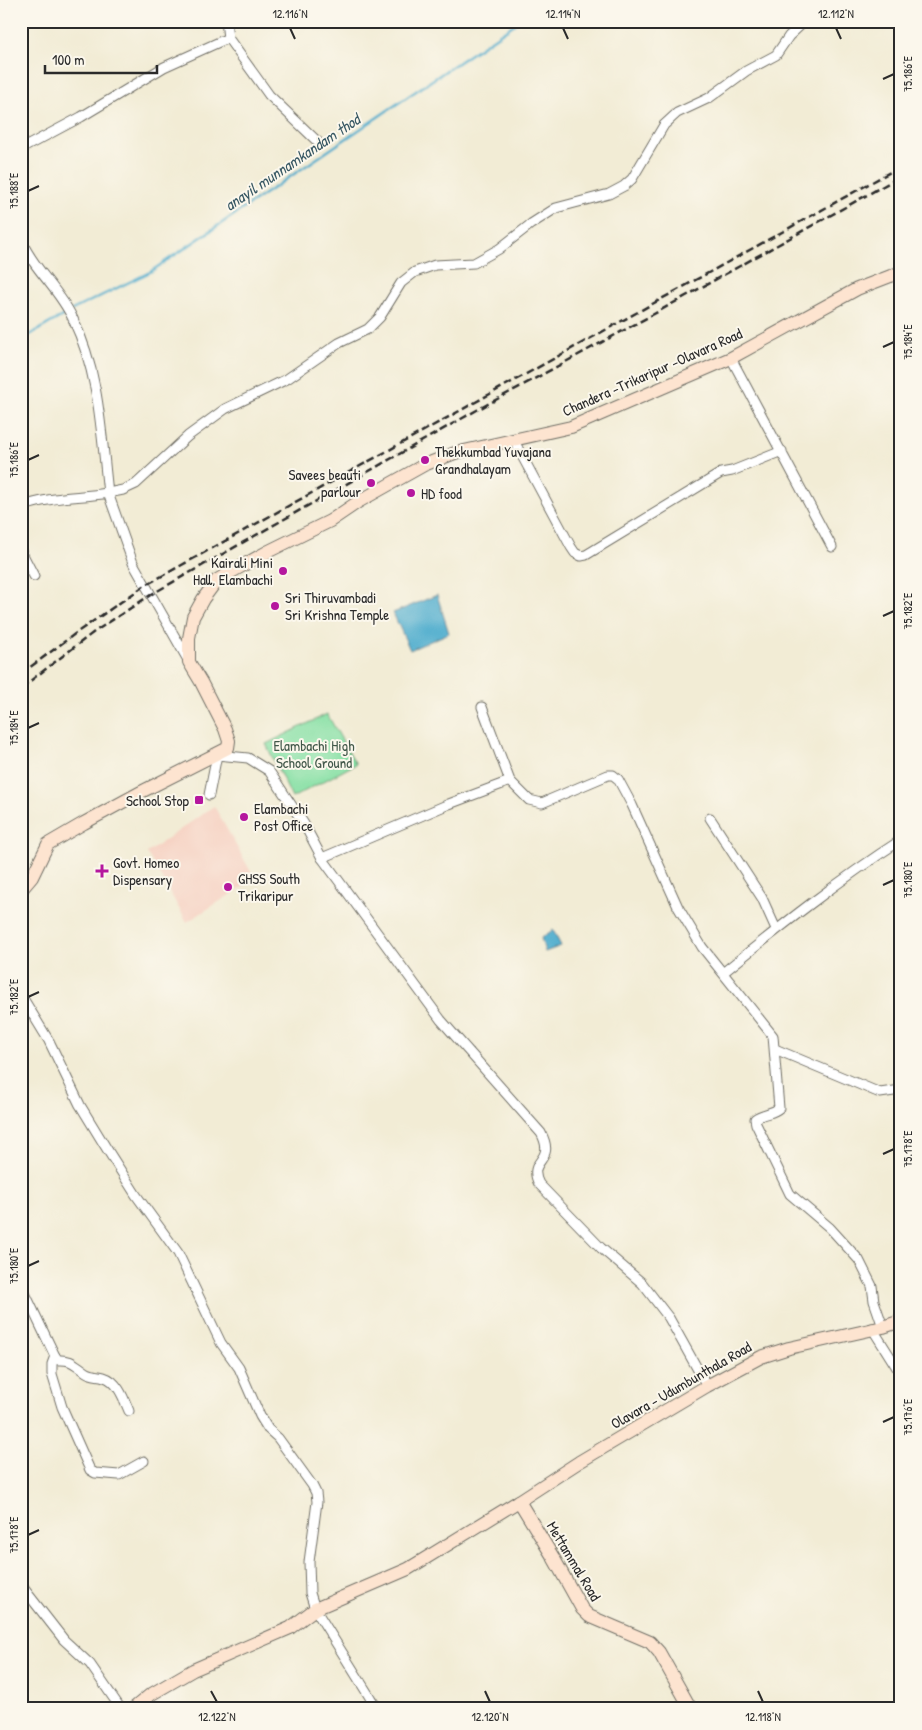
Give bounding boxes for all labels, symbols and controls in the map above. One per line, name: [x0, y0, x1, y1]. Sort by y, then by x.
text: 12.116°N: [272, 5, 308, 22]
text: 12.114°N: [546, 5, 580, 22]
text: 12.112°N: [818, 5, 854, 22]
scale bar: [45, 42, 158, 74]
text: 100 m: [52, 49, 85, 70]
text: 75.186°E: [899, 55, 916, 92]
water label: anayil munnamkandam thod: [220, 107, 366, 216]
text: 75.188°E: [5, 172, 22, 209]
street label: Chandera -Trikaripur -Olavara Road: [559, 323, 745, 421]
text: 75.184°E: [899, 323, 916, 360]
text: 75.186°E: [5, 441, 22, 478]
place label: Thekkumbad Yuvajana Grandhalayam: [435, 441, 551, 479]
marker: Thekkumbad Yuvajana Grandhalayam: [419, 454, 431, 466]
place label: Savees beauti parlour: [289, 464, 361, 502]
marker: Savees beauti parlour: [365, 477, 377, 489]
place label: HD food: [421, 483, 462, 504]
marker: HD food: [405, 487, 417, 499]
place label: Kairali Mini Hall, Elambachi: [193, 552, 273, 590]
marker: Kairali Mini Hall, Elambachi: [277, 565, 289, 577]
place label: Sri Thiruvambadi Sri Krishna Temple: [285, 587, 389, 625]
text: 75.182°E: [899, 592, 916, 629]
marker: Sri Thiruvambadi Sri Krishna Temple: [269, 600, 281, 612]
text: 75.184°E: [5, 709, 22, 746]
park label: Elambachi High School Ground: [273, 735, 355, 773]
place label: School Stop: [126, 790, 190, 811]
marker: School Stop: [193, 794, 205, 806]
place label: Elambachi Post Office: [254, 798, 313, 836]
marker: Elambachi Post Office: [238, 811, 250, 823]
place label: Govt. Homeo Dispensary: [113, 852, 179, 890]
text: 75.180°E: [899, 861, 916, 898]
marker: Govt. Homeo Dispensary: [95, 864, 109, 878]
place label: GHSS South Trikaripur: [238, 868, 300, 906]
marker: GHSS South Trikaripur: [222, 881, 234, 893]
text: 75.182°E: [5, 978, 22, 1015]
text: 75.178°E: [899, 1130, 916, 1168]
text: 75.180°E: [5, 1247, 22, 1284]
street label: Olavara - Udumbunthala Road: [607, 1336, 755, 1434]
text: 75.176°E: [899, 1398, 916, 1435]
text: 75.178°E: [5, 1516, 22, 1554]
street label: Mettammal Road: [542, 1517, 606, 1605]
text: 12.122°N: [198, 1708, 236, 1725]
text: 12.120°N: [471, 1708, 509, 1725]
text: 12.118°N: [745, 1708, 781, 1725]

